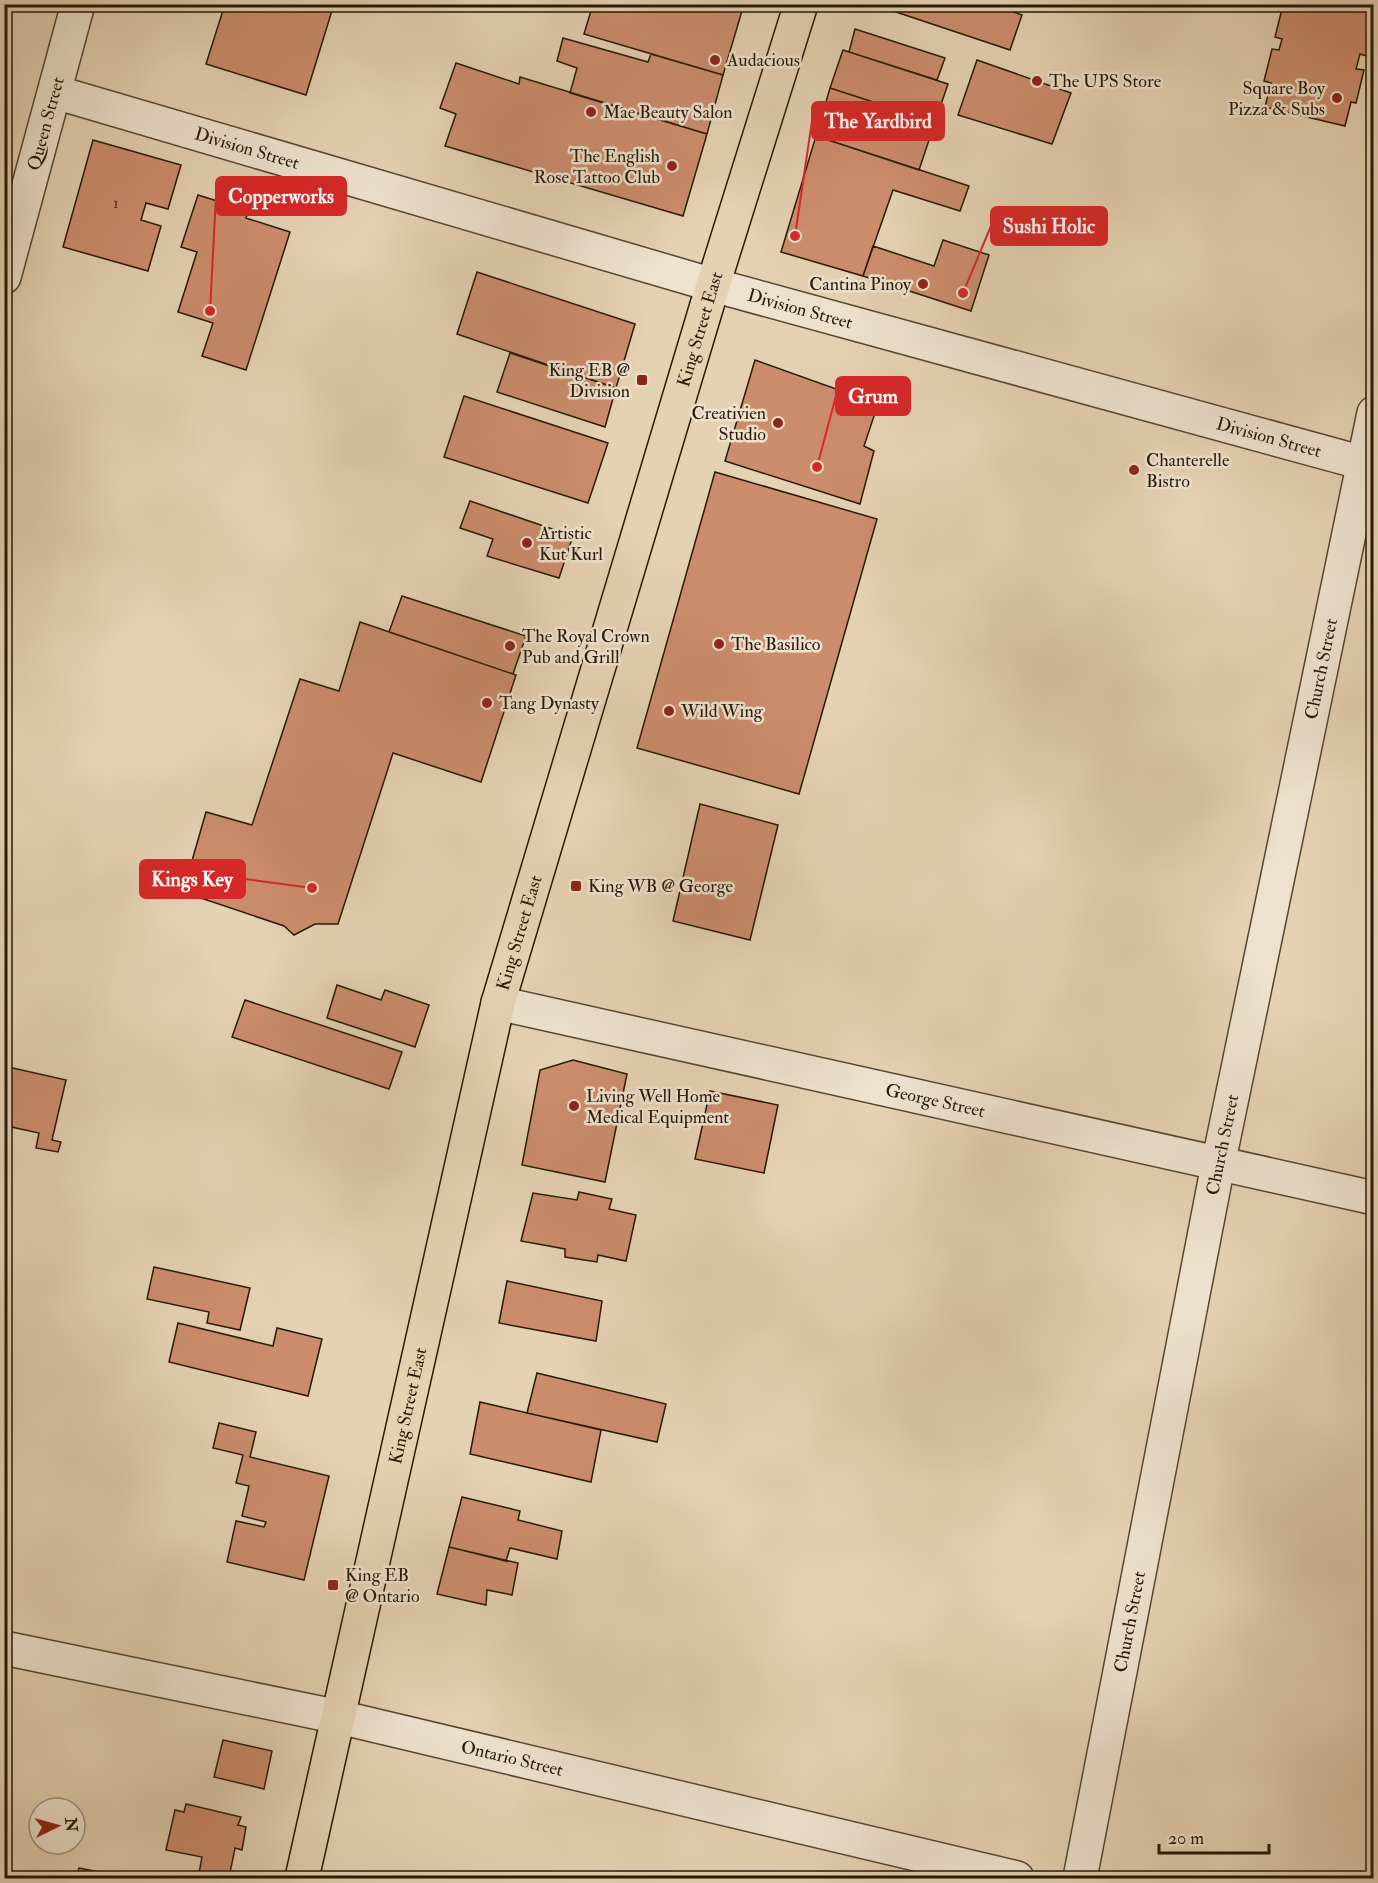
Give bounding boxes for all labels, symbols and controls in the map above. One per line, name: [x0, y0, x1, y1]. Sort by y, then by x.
place label: Audacious: [726, 49, 800, 72]
marker: Audacious: [708, 53, 722, 67]
place label: The UPS Store: [1049, 70, 1162, 93]
street label: Queen Street: [22, 74, 70, 173]
marker: The UPS Store: [1030, 74, 1044, 88]
place label: Square Boy Pizza & Subs: [1228, 77, 1326, 121]
marker: Square Boy Pizza & Subs: [1330, 91, 1344, 105]
place label: Mae Beauty Salon: [603, 101, 732, 124]
callout: The Yardbird: [812, 102, 944, 140]
marker: Mae Beauty Salon: [584, 105, 598, 119]
text: The Yardbird: [823, 109, 932, 134]
street label: Division Street: [192, 123, 302, 175]
place label: The English Rose Tattoo Club: [534, 145, 661, 189]
marker: The English Rose Tattoo Club: [665, 159, 679, 173]
callout: Copperworks: [216, 177, 346, 215]
text: Copperworks: [228, 184, 334, 210]
house number: 1: [113, 194, 119, 213]
callout: Sushi Holic: [991, 207, 1107, 245]
text: Sushi Holic: [1003, 214, 1096, 239]
street label: King Street East: [672, 269, 728, 390]
place label: Cantina Pinoy: [809, 273, 912, 296]
marker: Cantina Pinoy: [916, 277, 930, 291]
street label: Division Street: [745, 284, 855, 335]
place label: King EB @ Division: [548, 359, 630, 403]
marker: King EB @ Division: [635, 373, 649, 387]
callout: Grum: [836, 377, 910, 415]
text: Grum: [848, 384, 899, 409]
place label: Creativien Studio: [692, 402, 766, 446]
street label: Division Street: [1214, 412, 1324, 463]
marker: Creativien Studio: [771, 416, 785, 430]
place label: Chanterelle Bistro: [1146, 449, 1230, 493]
marker: Chanterelle Bistro: [1127, 463, 1141, 477]
place label: Artistic Kut Kurl: [538, 522, 603, 566]
marker: Artistic Kut Kurl: [520, 536, 534, 550]
street label: Church Street: [1300, 616, 1343, 721]
place label: The Royal Crown Pub and Grill: [522, 625, 650, 669]
place label: The Basilico: [731, 633, 821, 656]
marker: The Basilico: [712, 637, 726, 651]
marker: The Royal Crown Pub and Grill: [503, 639, 517, 653]
place label: Tang Dynasty: [499, 692, 600, 715]
marker: Tang Dynasty: [480, 696, 494, 710]
place label: Wild Wing: [680, 700, 764, 723]
marker: Wild Wing: [662, 704, 676, 718]
callout: Kings Key: [140, 860, 245, 898]
text: Kings Key: [151, 867, 234, 893]
street label: King Street East: [491, 872, 548, 993]
place label: King WB @ George: [588, 875, 734, 898]
marker: King WB @ George: [569, 879, 583, 893]
street label: George Street: [883, 1079, 987, 1123]
place label: Living Well Home Medical Equipment: [586, 1085, 729, 1129]
street label: Church Street: [1201, 1092, 1244, 1197]
marker: Living Well Home Medical Equipment: [567, 1099, 581, 1113]
street label: King Street East: [384, 1345, 433, 1466]
place label: King EB @ Ontario: [345, 1564, 420, 1608]
street label: Church Street: [1109, 1569, 1151, 1674]
marker: King EB @ Ontario: [326, 1578, 340, 1592]
street label: Ontario Street: [459, 1735, 566, 1782]
north arrow: [27, 1796, 87, 1856]
text: N: [60, 1816, 82, 1833]
scale bar: [1159, 1817, 1268, 1855]
text: 20 m: [1168, 1827, 1204, 1850]

